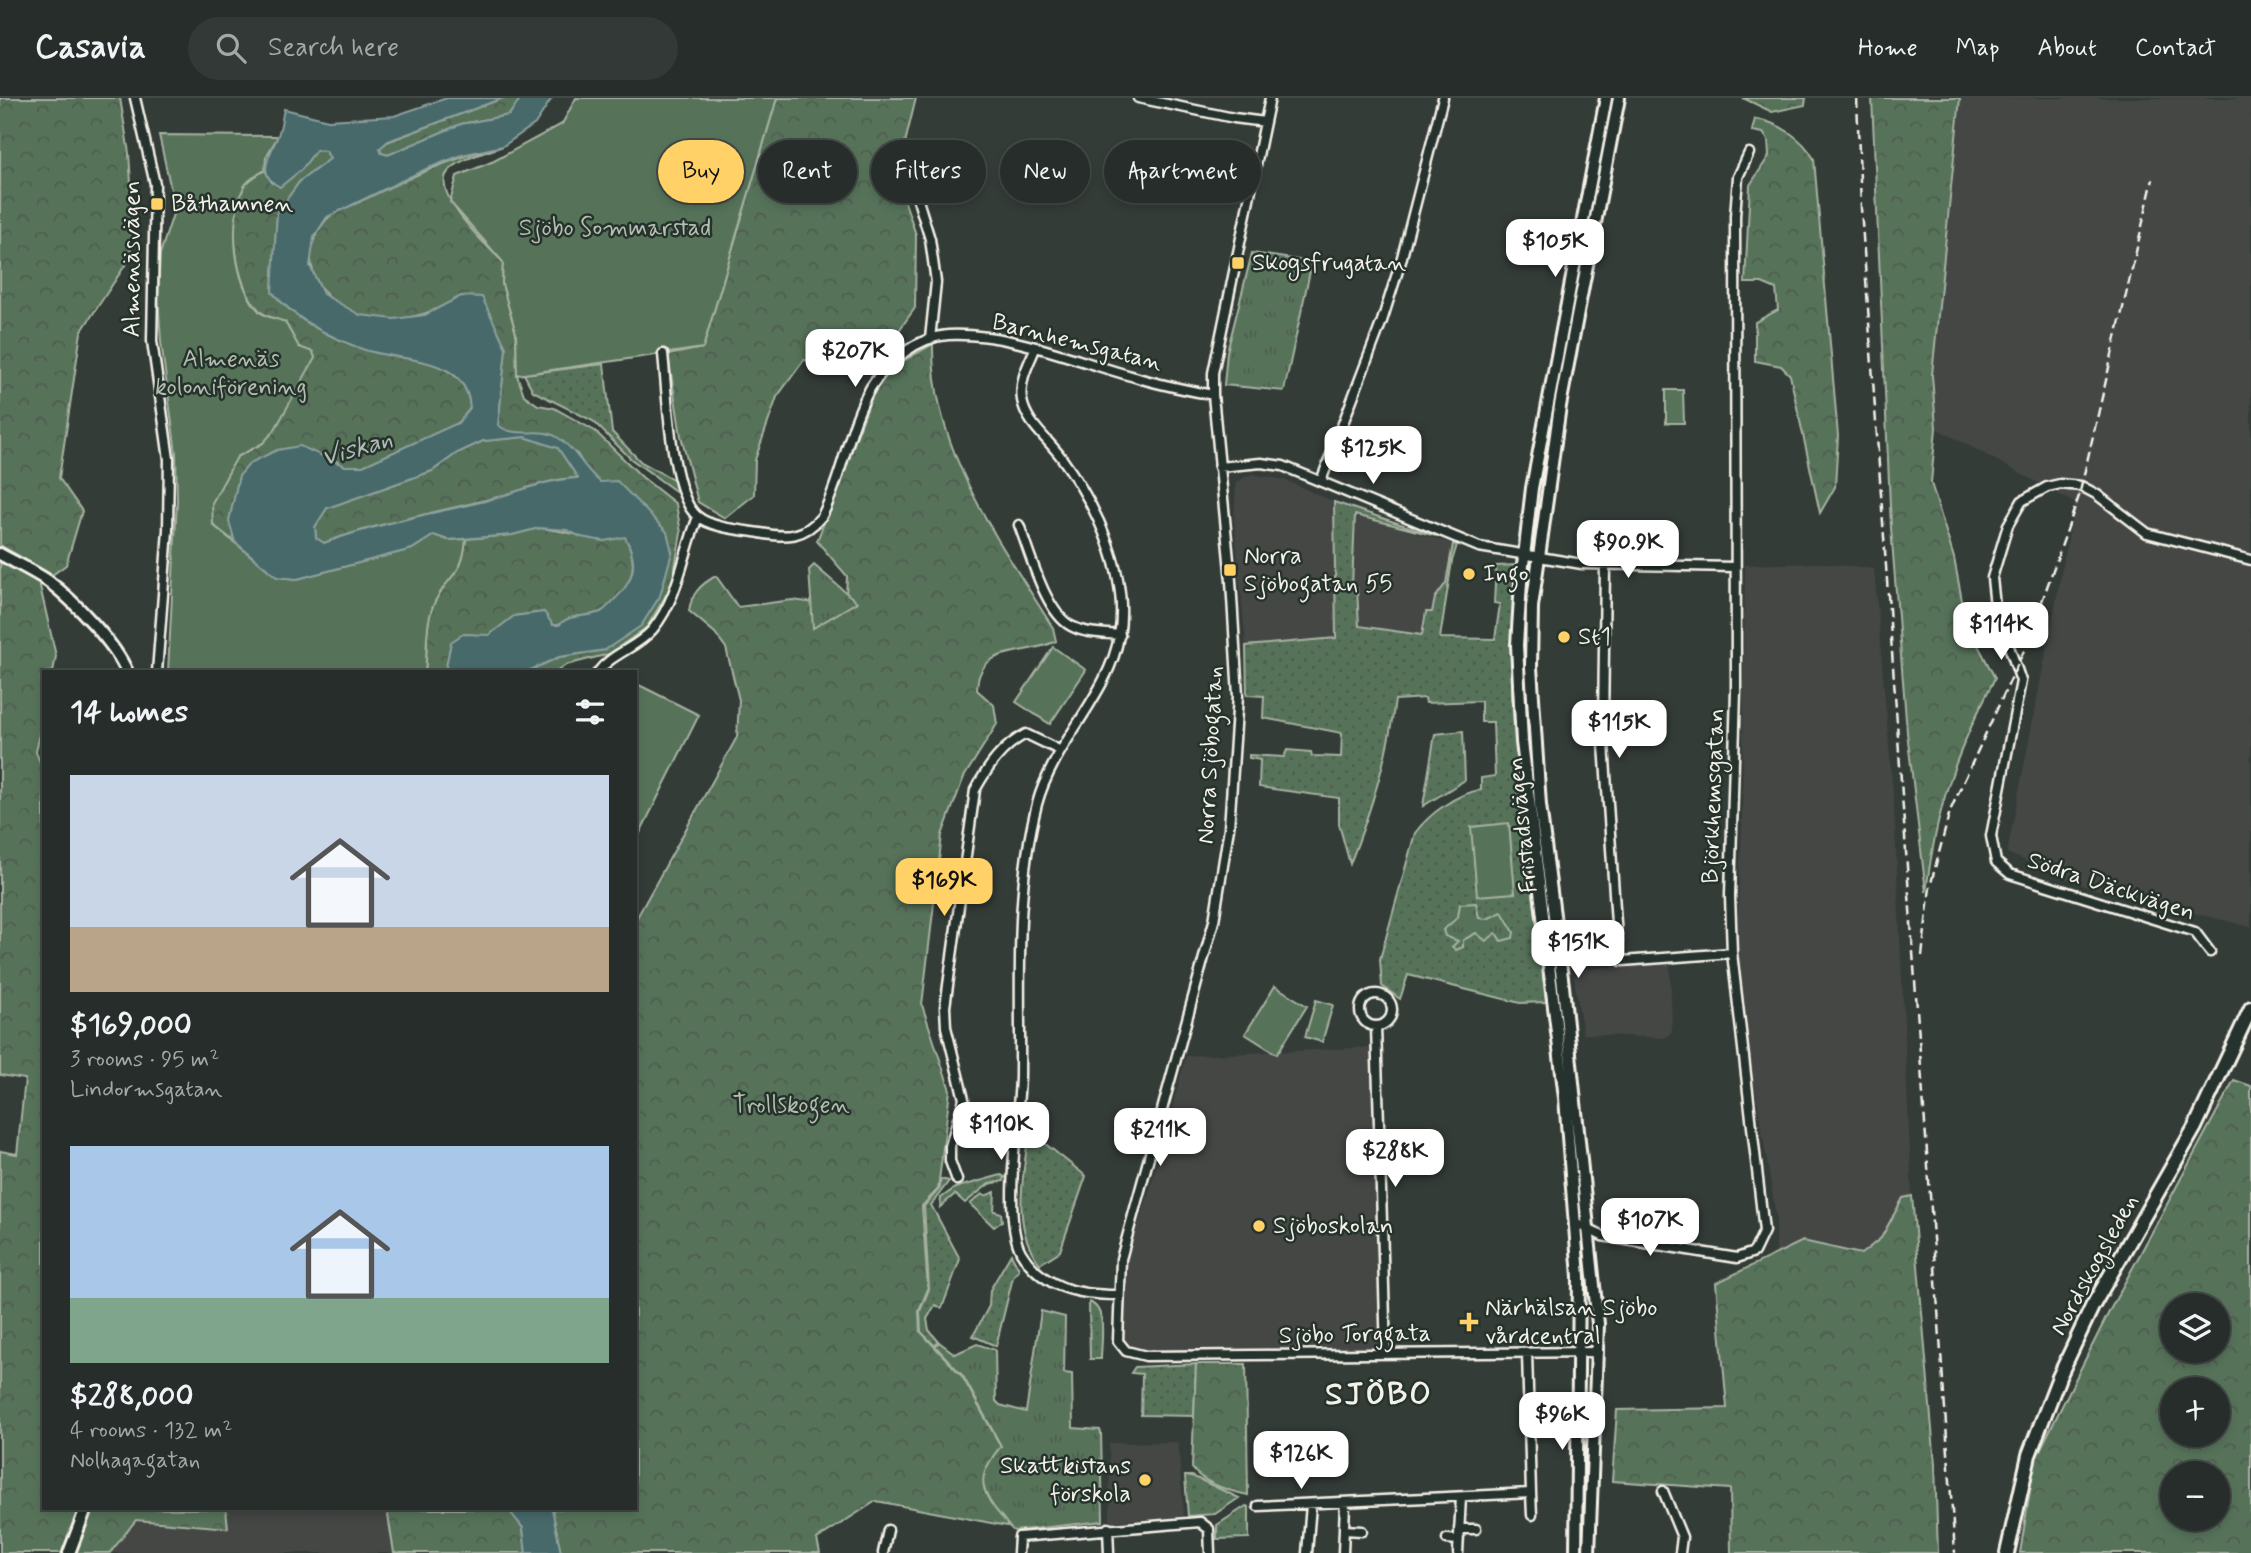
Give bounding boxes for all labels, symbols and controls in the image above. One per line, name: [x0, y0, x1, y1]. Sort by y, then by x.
search box: [188, 17, 678, 80]
text: Casavia: [35, 26, 146, 70]
icon: search: [212, 29, 250, 67]
text: Search here: [268, 31, 399, 65]
text: Home: [1858, 33, 1918, 64]
text: Map: [1956, 33, 2000, 64]
text: About: [2038, 33, 2097, 64]
text: Contact: [2135, 33, 2216, 64]
chip: Buy: [658, 140, 744, 203]
chip: Rent: [758, 140, 857, 203]
chip: Filters: [871, 140, 986, 203]
chip: New: [1000, 140, 1090, 203]
chip: Apartment: [1104, 140, 1261, 203]
street label: Almenäsvägen: [117, 181, 148, 337]
place label: Båthamnen: [171, 189, 294, 220]
marker: Båthamnen: [149, 196, 165, 212]
park label: Sjöbo Sommarstad: [519, 213, 711, 244]
pin: $105K: [1506, 220, 1604, 279]
text: $105K: [1522, 227, 1588, 257]
place label: Skogsfrugatan: [1252, 248, 1406, 281]
marker: Skogsfrugatan: [1230, 255, 1246, 271]
street label: Barnhemsgatan: [989, 307, 1165, 379]
pin: $207K: [806, 330, 904, 389]
text: $207K: [821, 337, 889, 367]
park label: Almenäs koloniförening: [155, 344, 307, 403]
water label: Viskan: [317, 423, 397, 475]
pin: $125K: [1324, 426, 1422, 486]
text: $125K: [1341, 434, 1405, 464]
pin: $90.9K: [1571, 520, 1685, 580]
text: $90.9K: [1593, 528, 1663, 558]
place label: Norra Sjöbogatan 55: [1244, 541, 1392, 603]
place label: Ingo: [1483, 559, 1528, 593]
marker: Norra Sjöbogatan 55: [1222, 562, 1238, 578]
marker: Ingo: [1461, 566, 1477, 582]
pin: $114K: [1952, 602, 2050, 662]
text: $114K: [1969, 610, 2033, 640]
place label: St1: [1578, 622, 1611, 653]
marker: St1: [1556, 629, 1572, 645]
street label: Norra Sjöbogatan: [1191, 665, 1234, 845]
text: 14 homes: [70, 693, 188, 732]
icon: filters: [571, 693, 609, 731]
pin: $115K: [1570, 700, 1668, 760]
text: $115K: [1588, 708, 1650, 738]
street label: Björkhemsgatan: [1695, 708, 1735, 884]
street label: Fristadsvägen: [1500, 756, 1546, 894]
icon: home: [277, 820, 403, 946]
street label: Södra Däckvägen: [2023, 845, 2199, 929]
pin: $169K: [895, 858, 993, 918]
text: $169K: [912, 866, 976, 896]
pin: $151K: [1529, 920, 1627, 980]
text: $151K: [1547, 928, 1609, 958]
text: $169,000: [70, 1006, 192, 1045]
text: 3 rooms · 95 m²: [70, 1045, 219, 1075]
text: Lindormsgatan: [70, 1075, 223, 1105]
park label: Trollskogen: [733, 1090, 850, 1124]
pin: $110K: [952, 1102, 1050, 1162]
pin: $211K: [1111, 1108, 1209, 1168]
text: $110K: [969, 1110, 1033, 1140]
text: $211K: [1130, 1116, 1190, 1146]
pin: $288K: [1346, 1130, 1444, 1189]
text: $288K: [1362, 1137, 1428, 1167]
street label: Nordskogsleden: [2043, 1189, 2148, 1342]
icon: home: [277, 1191, 403, 1317]
pin: $107K: [1601, 1198, 1699, 1258]
text: $107K: [1617, 1206, 1683, 1236]
place label: Sjöboskolan: [1273, 1211, 1394, 1242]
marker: Sjöboskolan: [1251, 1218, 1267, 1234]
place label: Närhälsan Sjöbo vårdcentral: [1485, 1293, 1658, 1352]
map controls: [2160, 1293, 2230, 1531]
button: layers: [2160, 1293, 2230, 1363]
marker: Närhälsan Sjöbo vårdcentral: [1459, 1312, 1479, 1332]
street label: Sjöbo Torggata: [1279, 1318, 1431, 1355]
district label: SJÖBO: [1325, 1374, 1433, 1416]
text: $288,000: [70, 1377, 193, 1416]
button: +: [2160, 1377, 2230, 1447]
pin: $96K: [1521, 1392, 1603, 1452]
text: $96K: [1535, 1400, 1589, 1430]
text: 4 rooms · 132 m²: [70, 1416, 232, 1446]
pin: $126K: [1252, 1432, 1350, 1491]
text: $126K: [1269, 1439, 1333, 1469]
text: Nolhagagatan: [70, 1446, 200, 1476]
place label: Skattkistans förskola: [1000, 1451, 1131, 1510]
button: −: [2160, 1461, 2230, 1531]
marker: Skattkistans förskola: [1137, 1472, 1153, 1488]

